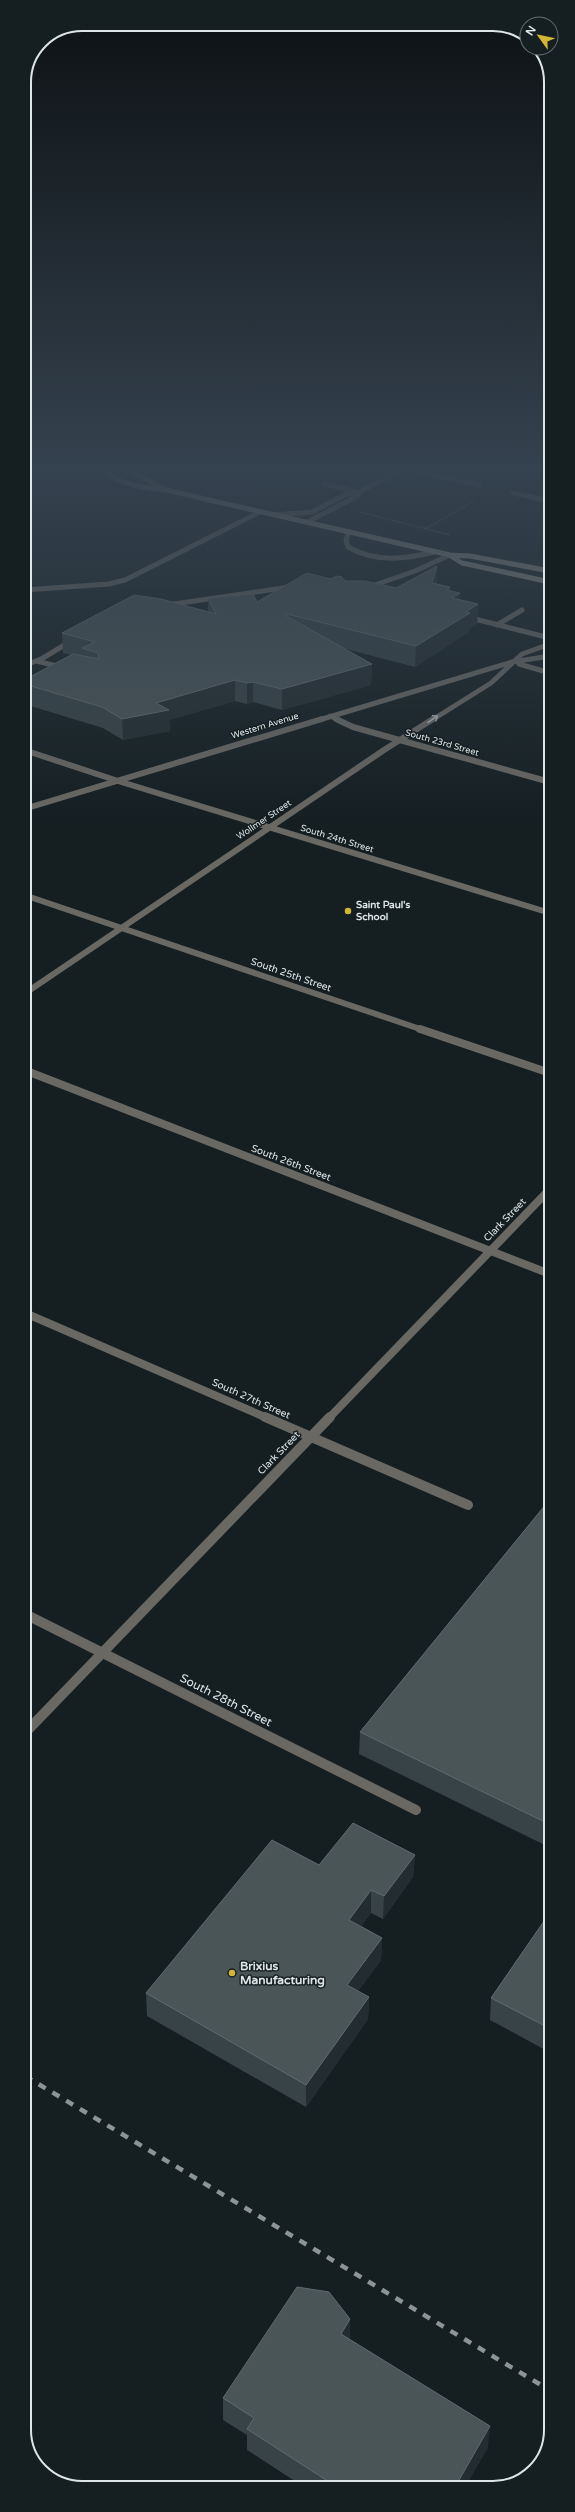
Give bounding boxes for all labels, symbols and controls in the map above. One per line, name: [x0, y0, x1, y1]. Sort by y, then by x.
north arrow: [519, 16, 559, 56]
text: N: [523, 24, 539, 38]
street label: Western Avenue: [230, 711, 300, 741]
one-way arrow: [427, 715, 438, 723]
street label: South 23rd Street: [404, 727, 481, 759]
street label: Wollmer Street: [235, 797, 294, 842]
street label: South 24th Street: [299, 823, 376, 856]
place label: Saint Paul's School: [356, 899, 410, 923]
marker: Saint Paul's School: [343, 906, 353, 916]
street label: South 25th Street: [249, 956, 333, 994]
street label: South 26th Street: [249, 1142, 333, 1184]
street label: Clark Street: [481, 1196, 529, 1244]
street label: South 27th Street: [210, 1376, 292, 1422]
street label: Clark Street: [255, 1429, 303, 1477]
street label: South 28th Street: [178, 1671, 275, 1729]
place label: Brixius Manufacturing: [240, 1959, 325, 1988]
marker: Brixius Manufacturing: [227, 1968, 237, 1978]

